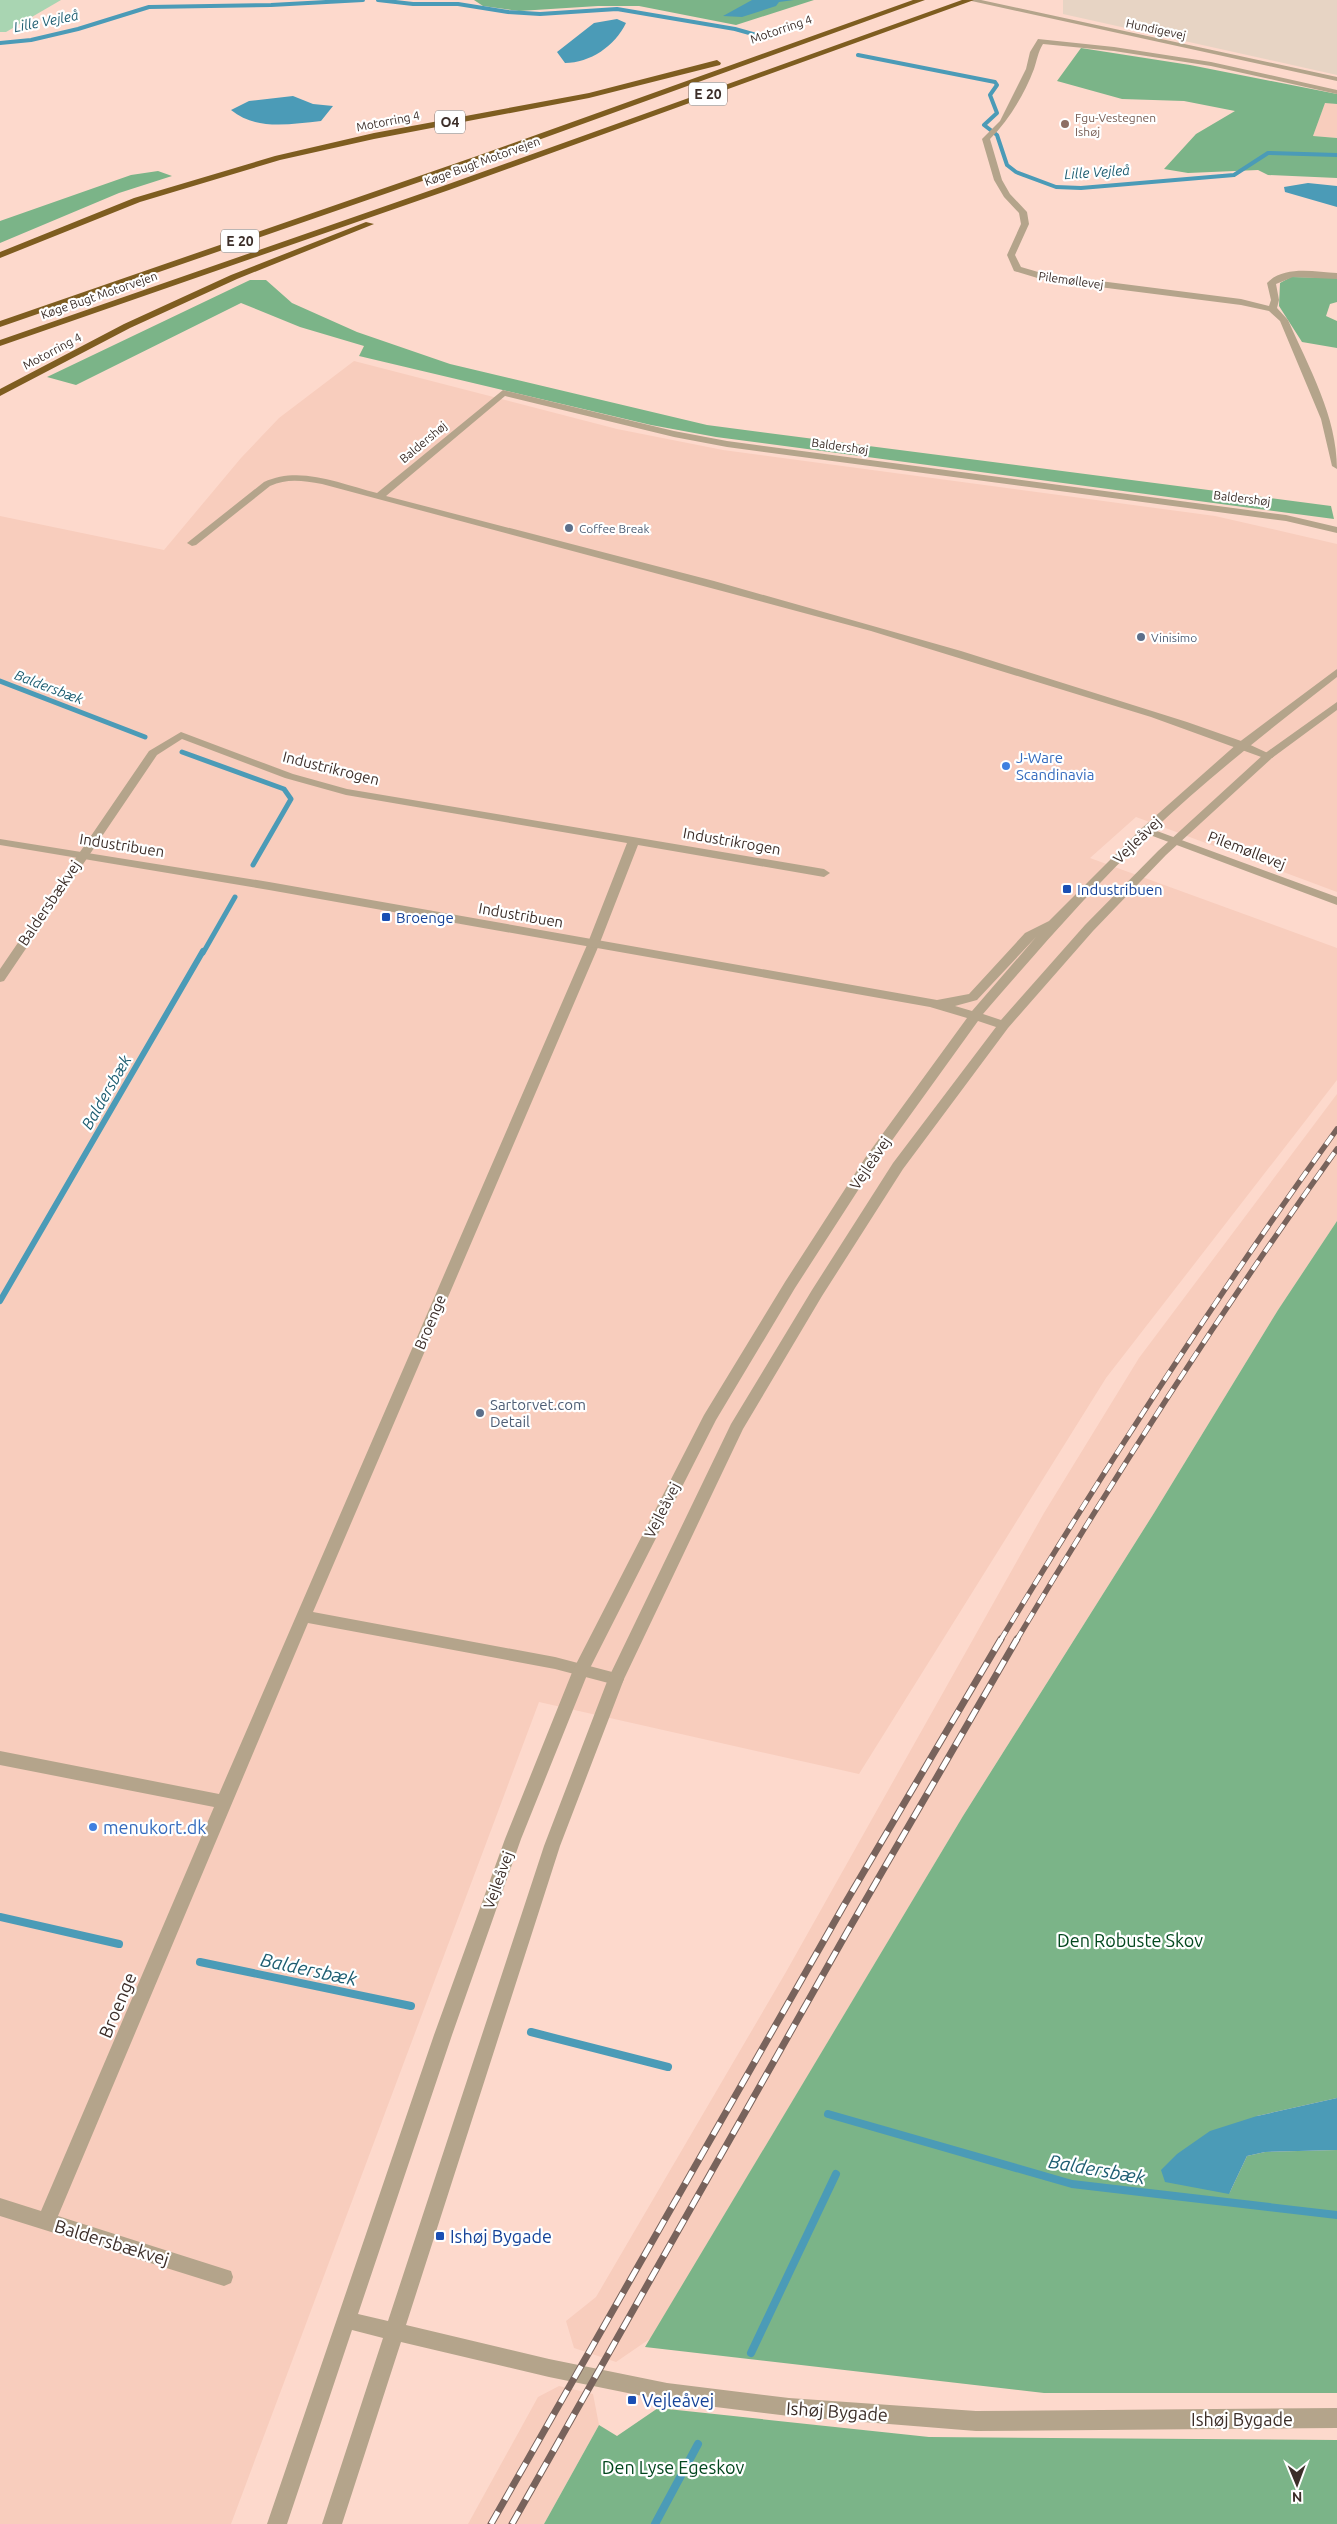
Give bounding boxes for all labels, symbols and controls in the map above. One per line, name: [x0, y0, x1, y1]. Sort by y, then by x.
water label: Lille Vejleå: [12, 7, 80, 35]
street label: Motorring 4: [748, 12, 814, 46]
street label: Hundigevej: [1125, 16, 1187, 42]
road number: E 20: [689, 82, 727, 106]
street label: Motorring 4: [355, 108, 421, 134]
road number: O4: [435, 110, 465, 134]
place label: Fgu-Vestegnen Ishøj: [1075, 111, 1156, 138]
marker: Fgu-Vestegnen Ishøj: [1059, 118, 1071, 130]
street label: Køge Bugt Motorvejen: [422, 134, 542, 188]
water label: Lille Vejleå: [1064, 162, 1131, 182]
road number: E 20: [221, 230, 259, 252]
street label: Køge Bugt Motorvejen: [39, 269, 159, 321]
street label: Pilemøllevej: [1038, 269, 1104, 291]
street label: Motorring 4: [20, 330, 84, 372]
street label: Baldershøj: [397, 419, 449, 465]
street label: Baldershøj: [811, 436, 869, 456]
street label: Baldershøj: [1213, 488, 1271, 508]
marker: Coffee Break: [563, 522, 575, 534]
place label: Coffee Break: [579, 522, 650, 535]
marker: Vinisimo: [1135, 631, 1147, 643]
place label: Vinisimo: [1151, 631, 1197, 644]
water label: Baldersbæk: [12, 667, 86, 708]
street label: Industrikrogen: [281, 748, 381, 788]
place label: J-Ware Scandinavia: [1016, 749, 1094, 783]
marker: J-Ware Scandinavia: [1000, 760, 1012, 772]
street label: Vejleåvej: [1110, 813, 1164, 867]
street label: Industrikrogen: [682, 824, 782, 858]
street label: Pilemøllevej: [1206, 827, 1288, 873]
street label: Industribuen: [78, 830, 166, 860]
street label: Baldersbækvej: [14, 857, 84, 949]
place label: Industribuen: [1077, 881, 1163, 898]
marker: Industribuen: [1061, 883, 1073, 895]
street label: Industribuen: [477, 899, 565, 931]
place label: Broenge: [396, 909, 454, 926]
marker: Broenge: [380, 911, 392, 923]
water label: Baldersbæk: [78, 1051, 135, 1132]
street label: Vejleåvej: [846, 1133, 894, 1193]
street label: Broenge: [411, 1292, 449, 1352]
place label: Sartorvet.com Detail: [490, 1396, 586, 1430]
marker: Sartorvet.com Detail: [474, 1407, 486, 1419]
street label: Vejleåvej: [641, 1479, 683, 1541]
place label: menukort.dk: [103, 1817, 206, 1837]
marker: menukort.dk: [87, 1821, 99, 1833]
street label: Vejleåvej: [480, 1849, 516, 1911]
park label: Den Robuste Skov: [1057, 1930, 1203, 1950]
water label: Baldersbæk: [259, 1948, 359, 1990]
street label: Broenge: [94, 1969, 140, 2041]
water label: Baldersbæk: [1047, 2150, 1147, 2188]
street label: Baldersbækvej: [52, 2215, 172, 2269]
place label: Ishøj Bygade: [450, 2226, 552, 2246]
marker: Ishøj Bygade: [434, 2230, 446, 2242]
place label: Vejleåvej: [642, 2390, 714, 2410]
marker: Vejleåvej: [626, 2394, 638, 2406]
street label: Ishøj Bygade: [786, 2397, 888, 2425]
street label: Ishøj Bygade: [1191, 2409, 1293, 2429]
park label: Den Lyse Egeskov: [602, 2457, 744, 2477]
north arrow: [1272, 2459, 1322, 2509]
text: N: [1292, 2489, 1303, 2505]

